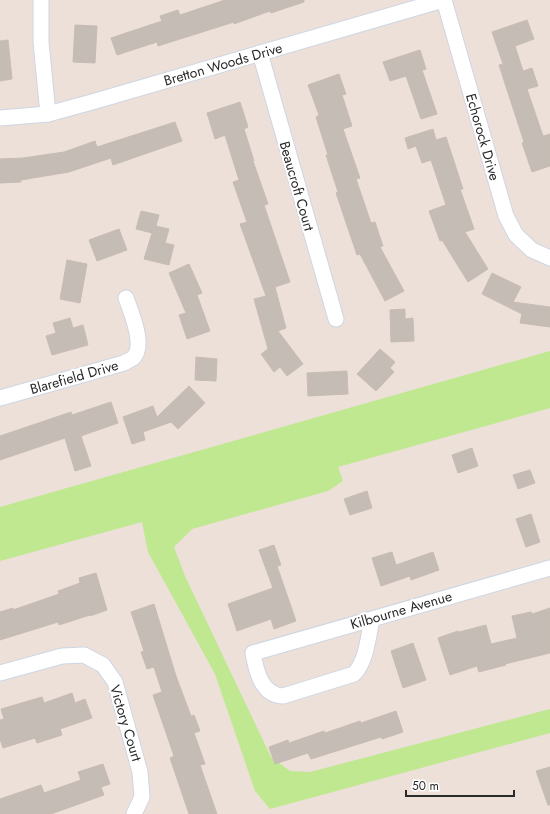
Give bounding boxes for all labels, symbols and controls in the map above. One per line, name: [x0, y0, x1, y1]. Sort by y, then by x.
street label: Bretton Woods Drive: [161, 38, 285, 90]
street label: Echorock Drive: [461, 91, 505, 183]
street label: Beaucroft Court: [275, 139, 320, 234]
street label: Blarefield Drive: [28, 355, 120, 399]
street label: Kilbourne Avenue: [348, 586, 454, 634]
street label: Victory Court: [105, 682, 147, 764]
scale bar: [406, 772, 514, 798]
text: 50 m: [412, 777, 439, 795]

